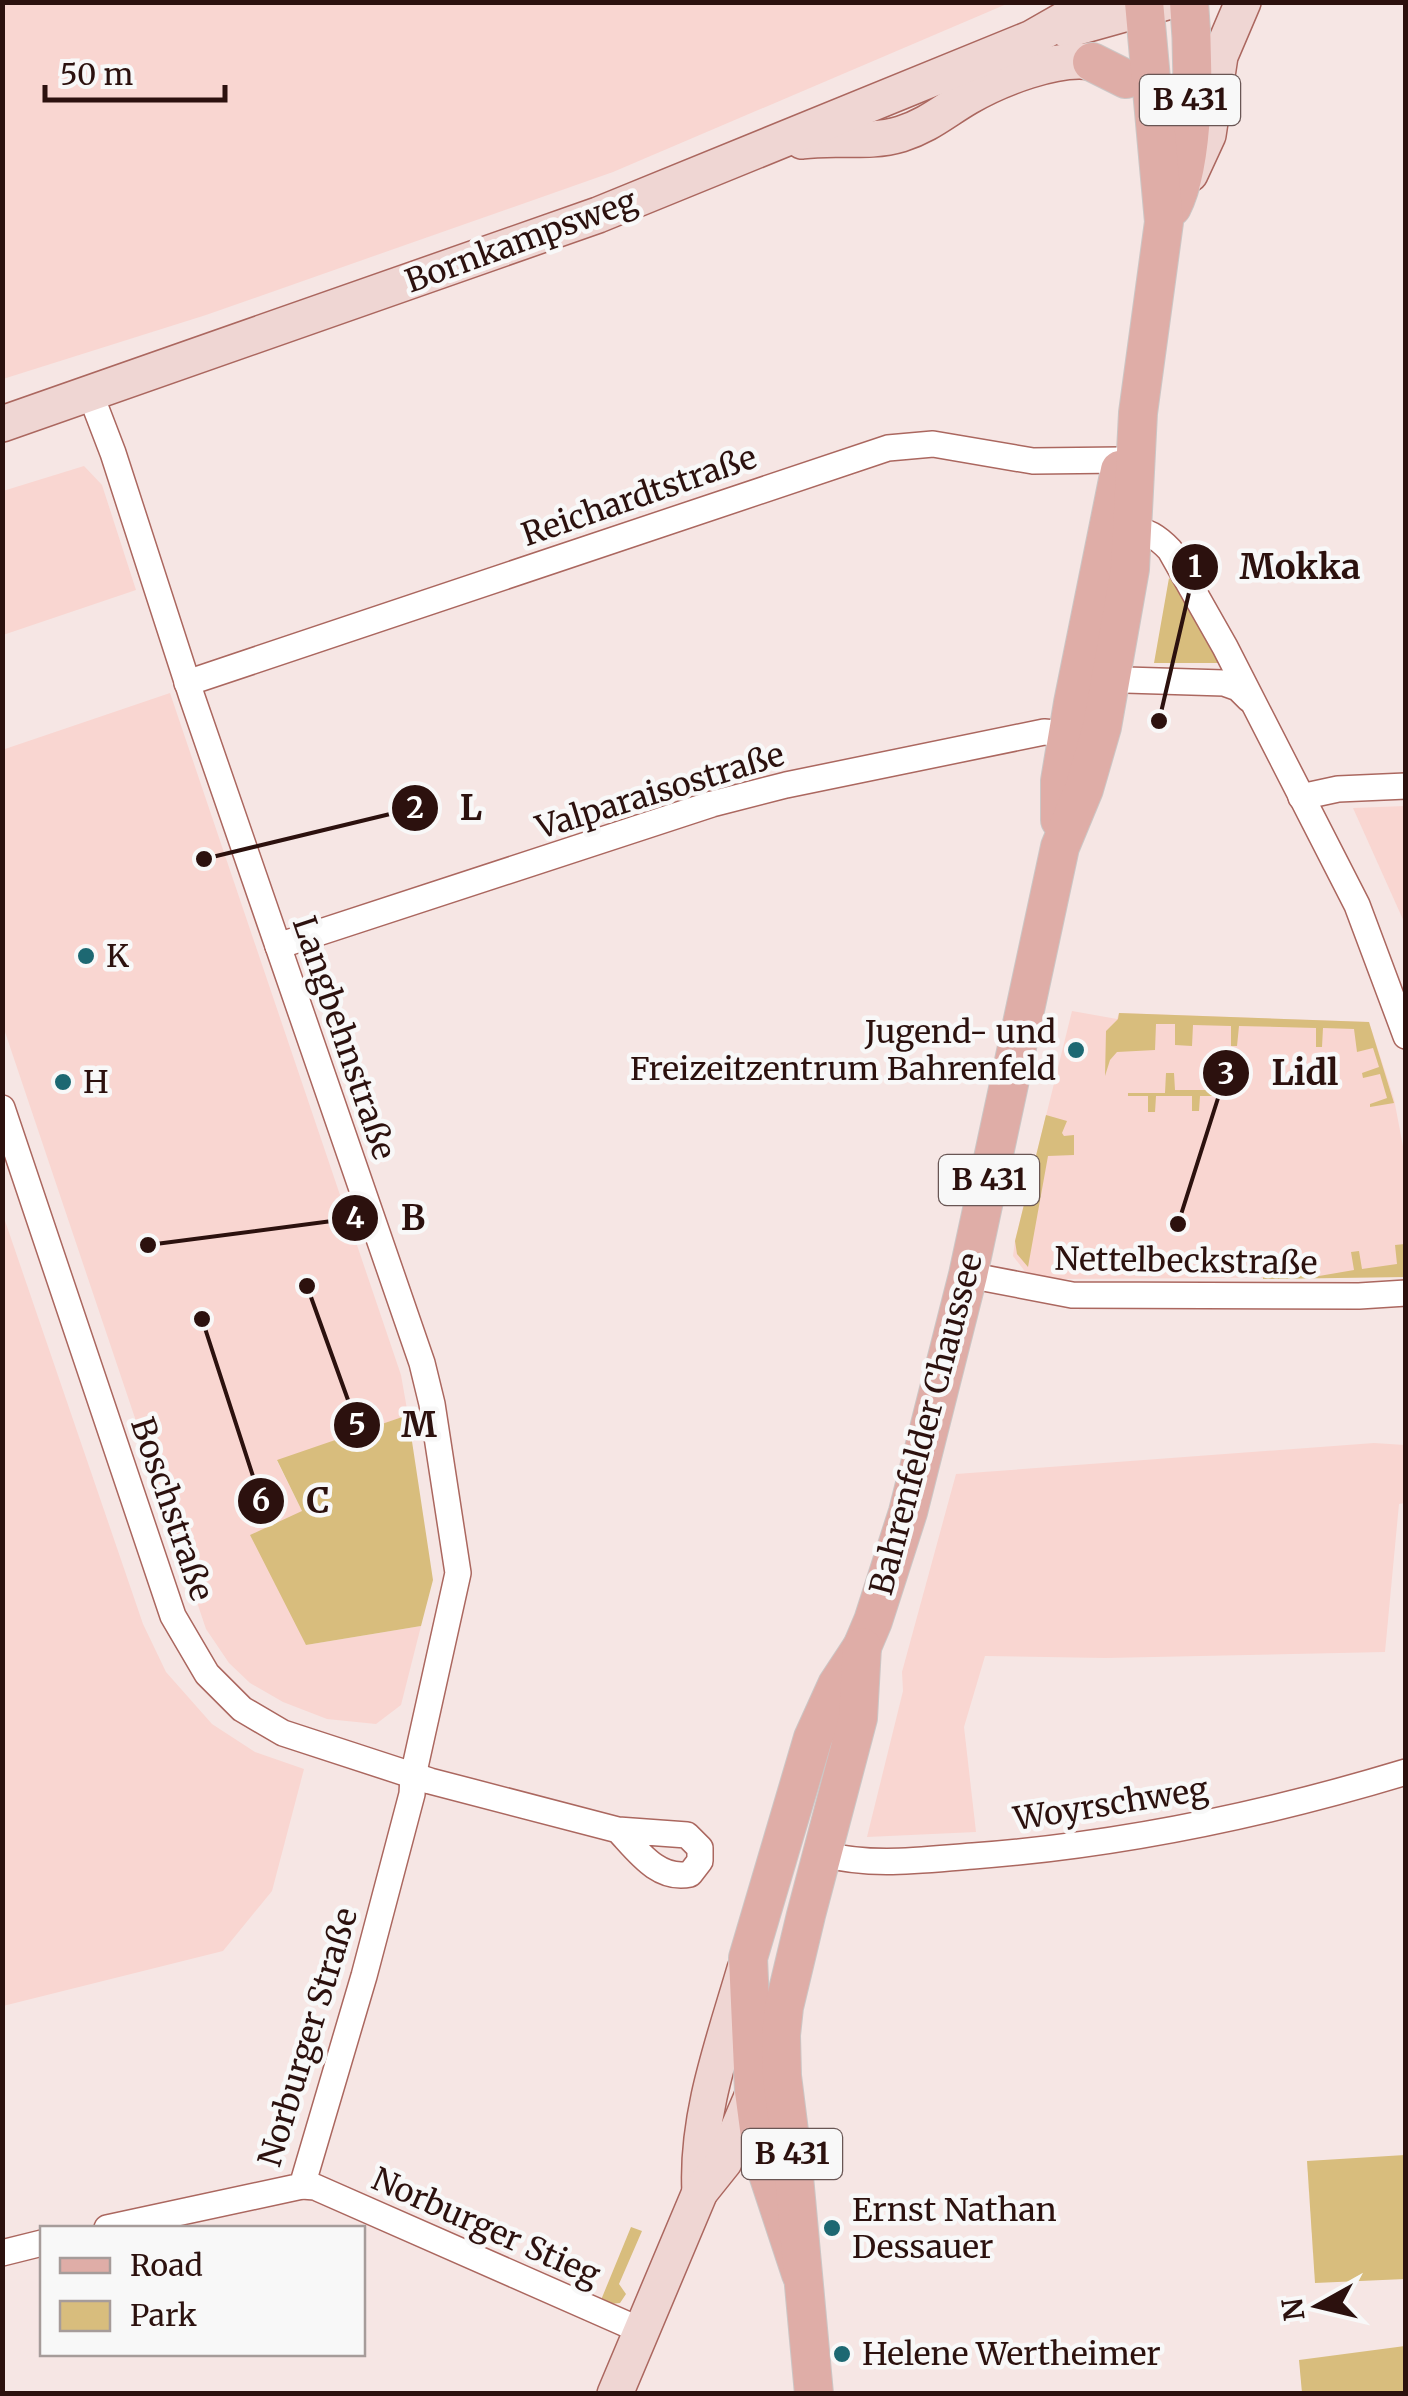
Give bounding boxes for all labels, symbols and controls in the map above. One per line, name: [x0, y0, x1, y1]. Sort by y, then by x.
scale bar: [45, 40, 225, 102]
text: 50 m: [60, 55, 133, 93]
road number: B 431: [1140, 75, 1240, 125]
street label: Bornkampsweg: [400, 181, 642, 301]
street label: Reichardtstraße: [516, 437, 762, 555]
callout: Mokka: [1170, 534, 1381, 599]
text: Mokka: [1240, 545, 1360, 589]
text: 1: [1188, 547, 1202, 585]
street label: Valparaisostraße: [530, 734, 789, 848]
callout: L: [390, 775, 502, 840]
text: L: [460, 786, 482, 830]
text: 2: [406, 788, 424, 826]
street label: Langbehnstraße: [284, 911, 404, 1165]
place label: K: [106, 936, 130, 976]
marker: K: [75, 945, 97, 967]
place label: Jugend- und Freizeitzentrum Bahrenfeld: [630, 1012, 1056, 1089]
marker: Jugend- und Freizeitzentrum Bahrenfeld: [1065, 1039, 1087, 1061]
callout: Lidl: [1201, 1041, 1358, 1106]
text: Lidl: [1272, 1051, 1338, 1095]
text: 3: [1217, 1054, 1235, 1092]
place label: H: [83, 1062, 109, 1102]
marker: H: [52, 1071, 74, 1093]
road number: B 431: [939, 1155, 1039, 1205]
callout: B: [330, 1185, 445, 1250]
text: B: [401, 1196, 425, 1240]
text: 4: [345, 1198, 365, 1236]
street label: Nettelbeckstraße: [1054, 1239, 1318, 1283]
street label: Bahrenfelder Chaussee: [861, 1249, 991, 1599]
callout: M: [332, 1392, 457, 1457]
text: M: [401, 1403, 437, 1447]
text: 5: [348, 1405, 366, 1443]
street label: Boschstraße: [122, 1412, 222, 1606]
callout: C: [236, 1468, 350, 1533]
text: C: [306, 1479, 330, 1523]
text: 6: [252, 1481, 270, 1519]
street label: Woyrschweg: [1010, 1769, 1211, 1839]
street label: Norburger Straße: [250, 1903, 366, 2171]
road number: B 431: [742, 2129, 842, 2179]
street label: Norburger Stieg: [366, 2159, 606, 2295]
place label: Ernst Nathan Dessauer: [852, 2190, 1057, 2267]
marker: Ernst Nathan Dessauer: [821, 2217, 843, 2239]
legend: [40, 2226, 365, 2356]
text: Road: [130, 2246, 203, 2284]
north arrow: [1268, 2256, 1368, 2356]
text: Park: [130, 2296, 197, 2334]
text: N: [1274, 2296, 1313, 2323]
place label: Helene Wertheimer: [862, 2334, 1161, 2374]
marker: Helene Wertheimer: [831, 2343, 853, 2365]

